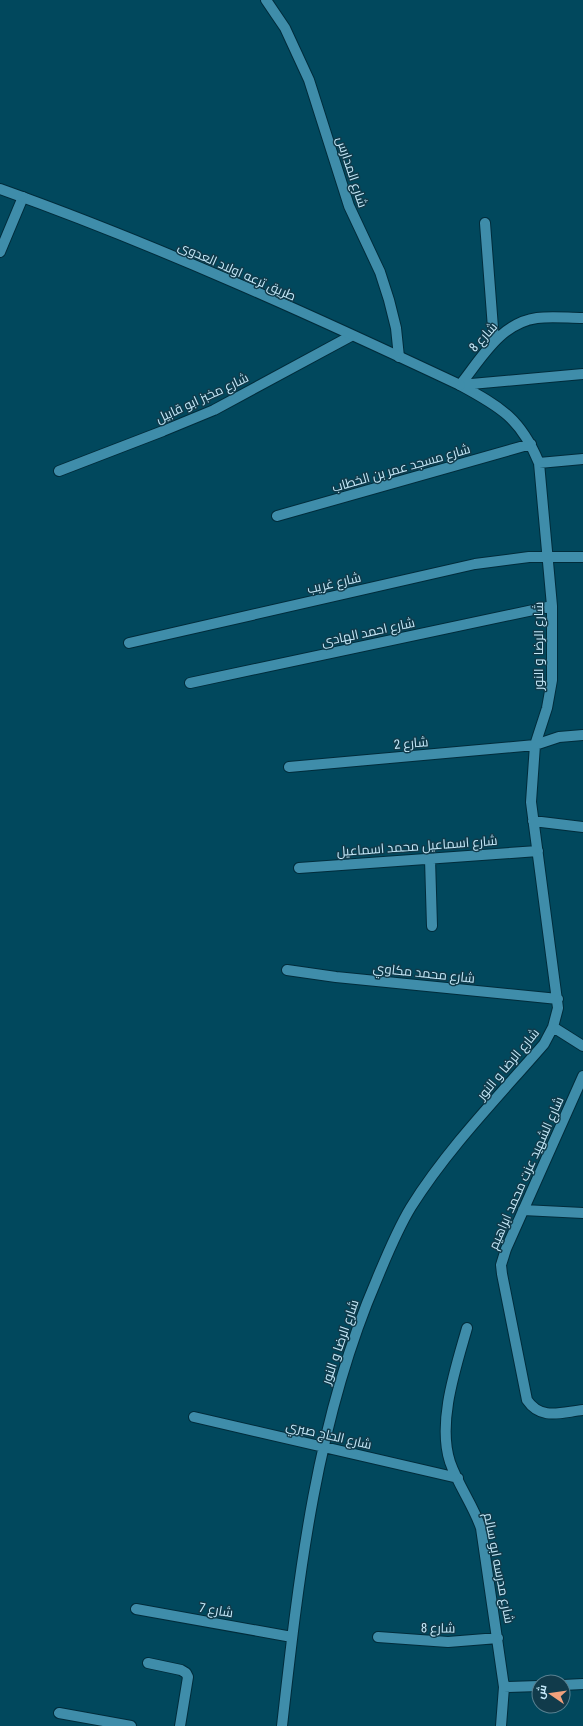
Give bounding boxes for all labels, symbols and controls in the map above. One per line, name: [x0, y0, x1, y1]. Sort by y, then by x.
street label: شارع المدارس: [333, 135, 371, 210]
street label: طريق ترعه اولاد العدوى: [176, 238, 298, 304]
street label: شارع 8: [466, 319, 501, 356]
street label: شارع مخبز ابو قابيل: [153, 370, 251, 427]
street label: شارع مسجد عمر بن الخطاب: [330, 441, 472, 496]
street label: شارع غريب: [306, 570, 363, 597]
street label: شارع الرضا و النور: [531, 602, 547, 691]
street label: شارع احمد الهادى: [320, 615, 416, 650]
street label: شارع 2: [393, 734, 429, 753]
street label: شارع اسماعيل محمد اسماعيل: [336, 833, 498, 860]
street label: شارع محمد مكاوي: [372, 960, 476, 989]
street label: شارع الرضا و النور: [473, 1025, 543, 1104]
street label: شارع الشهيد عزت محمد ابراهيم: [485, 1094, 568, 1253]
street label: شارع الرضا و النور: [318, 1298, 362, 1388]
street label: شارع الحاج صبري: [284, 1418, 373, 1455]
street label: شارع مدرسه ابو سالم: [479, 1511, 517, 1625]
street label: شارع 7: [197, 1600, 234, 1621]
street label: شارع 8: [421, 1620, 455, 1637]
north arrow: [531, 1674, 571, 1714]
text: ش: [534, 1684, 550, 1700]

